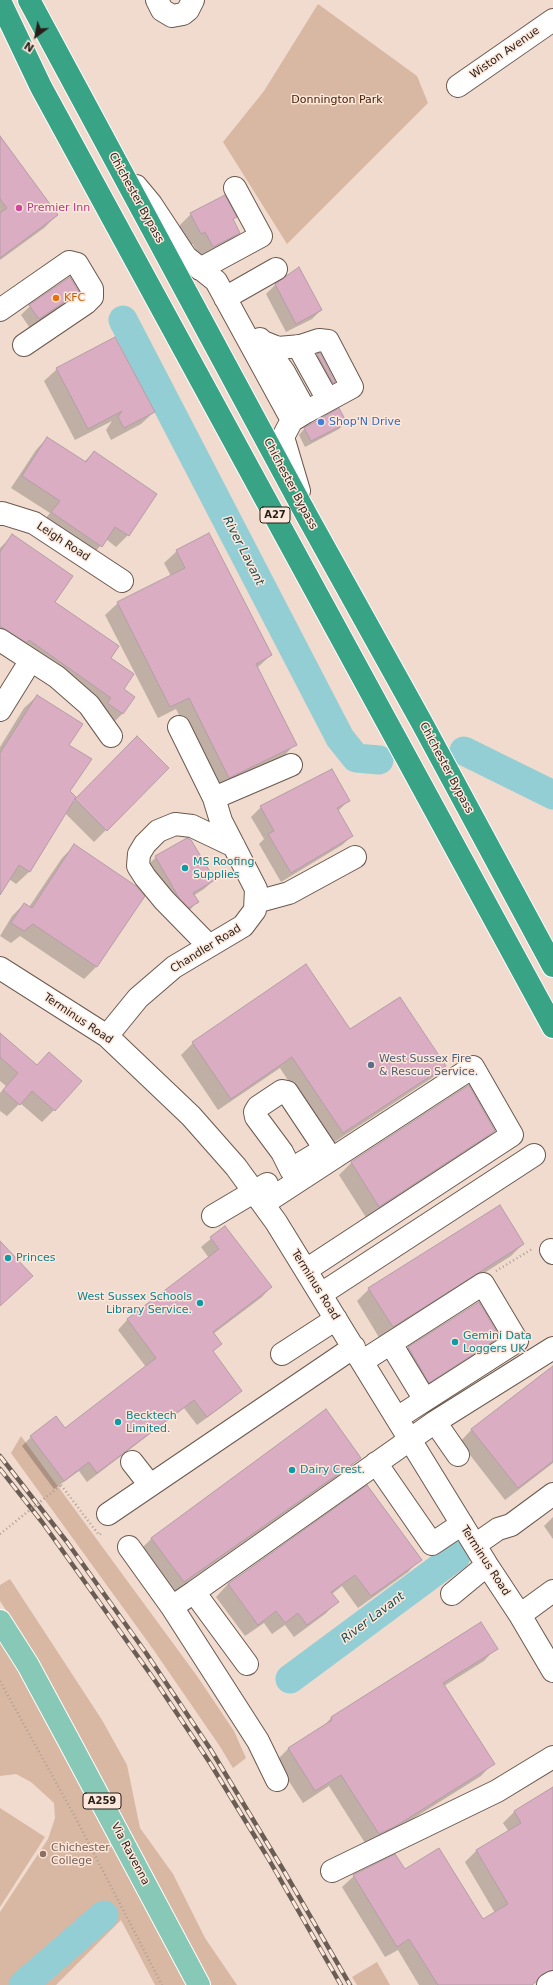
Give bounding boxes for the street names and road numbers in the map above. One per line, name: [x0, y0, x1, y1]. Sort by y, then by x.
street label: Wiston Avenue: [468, 24, 542, 82]
street label: Chichester Bypass: [106, 150, 166, 246]
street label: Chichester Bypass: [260, 436, 320, 532]
road number: A27: [260, 507, 290, 523]
street label: Leigh Road: [34, 520, 92, 564]
street label: Chichester Bypass: [416, 720, 476, 816]
street label: Chandler Road: [168, 922, 244, 976]
street label: Terminus Road: [41, 991, 115, 1047]
street label: Terminus Road: [288, 1247, 342, 1323]
street label: Terminus Road: [458, 1524, 512, 1598]
road number: A259: [83, 1793, 121, 1809]
street label: Via Ravenna: [108, 1821, 152, 1887]

